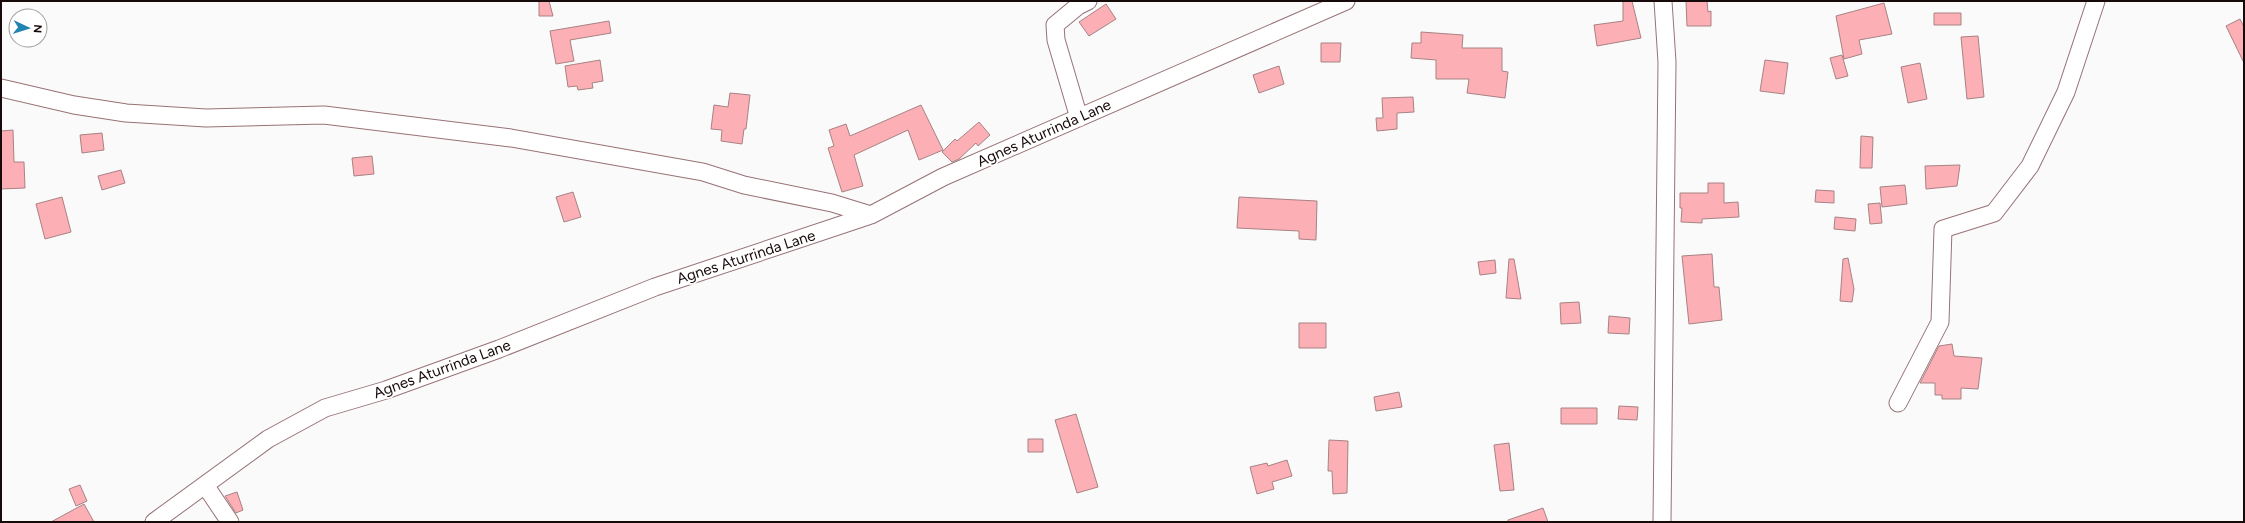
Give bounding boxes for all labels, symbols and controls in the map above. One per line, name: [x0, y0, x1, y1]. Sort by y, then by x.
north arrow: [8, 8, 48, 48]
text: N: [31, 24, 44, 33]
street label: Agnes Aturrinda Lane: [974, 95, 1114, 171]
street label: Agnes Aturrinda Lane: [675, 226, 817, 288]
street label: Agnes Aturrinda Lane: [371, 336, 513, 402]

